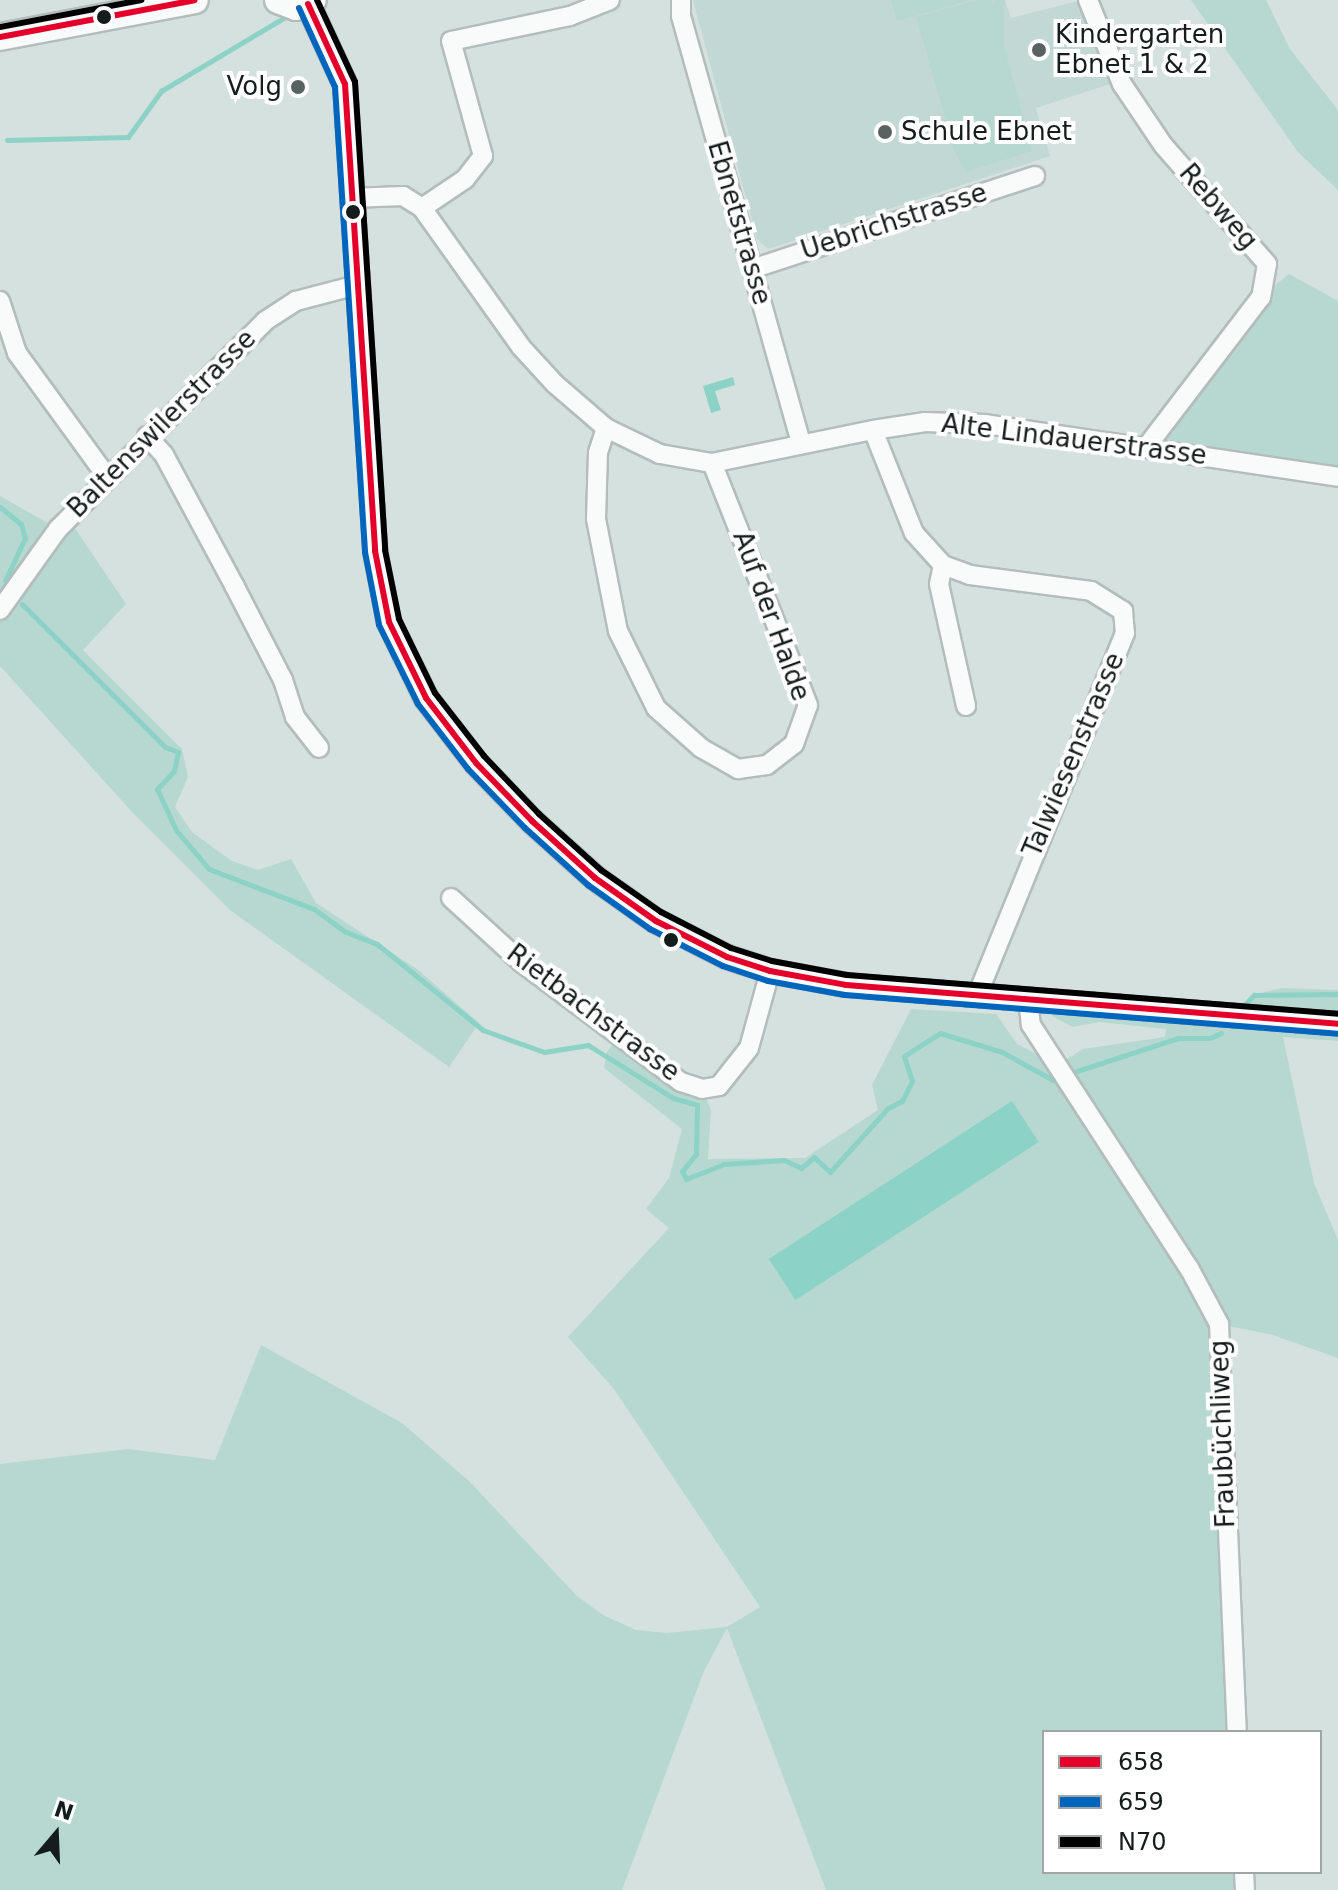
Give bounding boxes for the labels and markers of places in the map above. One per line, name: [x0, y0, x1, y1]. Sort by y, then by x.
unlabelled marker: [96, 9, 112, 25]
place label: Kindergarten Ebnet 1 & 2: [1055, 19, 1224, 80]
marker: Kindergarten Ebnet 1 & 2: [1030, 41, 1048, 59]
place label: Volg: [227, 71, 282, 103]
marker: Volg: [289, 78, 307, 96]
place label: Schule Ebnet: [901, 116, 1072, 148]
marker: Schule Ebnet: [876, 123, 894, 141]
unlabelled marker: [345, 204, 361, 220]
unlabelled marker: [663, 932, 679, 948]

